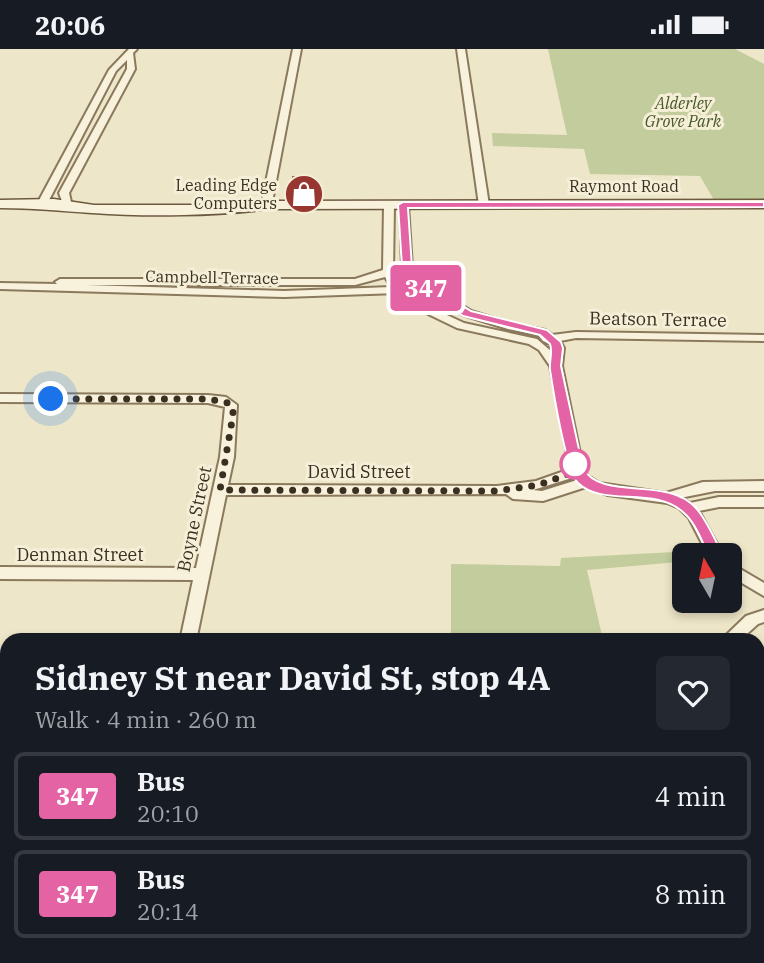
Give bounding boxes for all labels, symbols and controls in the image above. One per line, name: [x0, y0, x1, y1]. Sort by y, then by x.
text: 20:06: [35, 8, 105, 42]
park label: Alderley Grove Park: [645, 93, 722, 131]
shop icon: Leading Edge Computers: [283, 173, 325, 215]
place label: Leading Edge Computers: [176, 175, 277, 213]
street label: Raymont Road: [569, 176, 679, 196]
line badge: 347: [386, 265, 466, 311]
street label: Campbell Terrace: [145, 266, 279, 288]
text: 347: [404, 272, 448, 304]
street label: Beatson Terrace: [589, 306, 727, 332]
your location: [33, 381, 68, 416]
unlabelled marker: [560, 449, 590, 479]
street label: David Street: [307, 460, 411, 483]
street label: Boyne Street: [172, 464, 216, 574]
street label: Denman Street: [16, 543, 144, 566]
north arrow: [672, 543, 742, 613]
map controls: [672, 543, 742, 613]
text: Sidney St near David St, stop 4A: [35, 656, 550, 699]
button: heart: [656, 656, 730, 730]
text: Walk · 4 min · 260 m: [35, 704, 257, 734]
text: Bus: [137, 764, 185, 798]
text: 4 min: [655, 779, 726, 813]
text: 347: [56, 780, 99, 812]
text: 20:10: [137, 798, 199, 828]
text: Bus: [137, 862, 185, 896]
text: 8 min: [655, 877, 726, 911]
text: 347: [56, 878, 99, 910]
text: 20:14: [137, 896, 199, 926]

